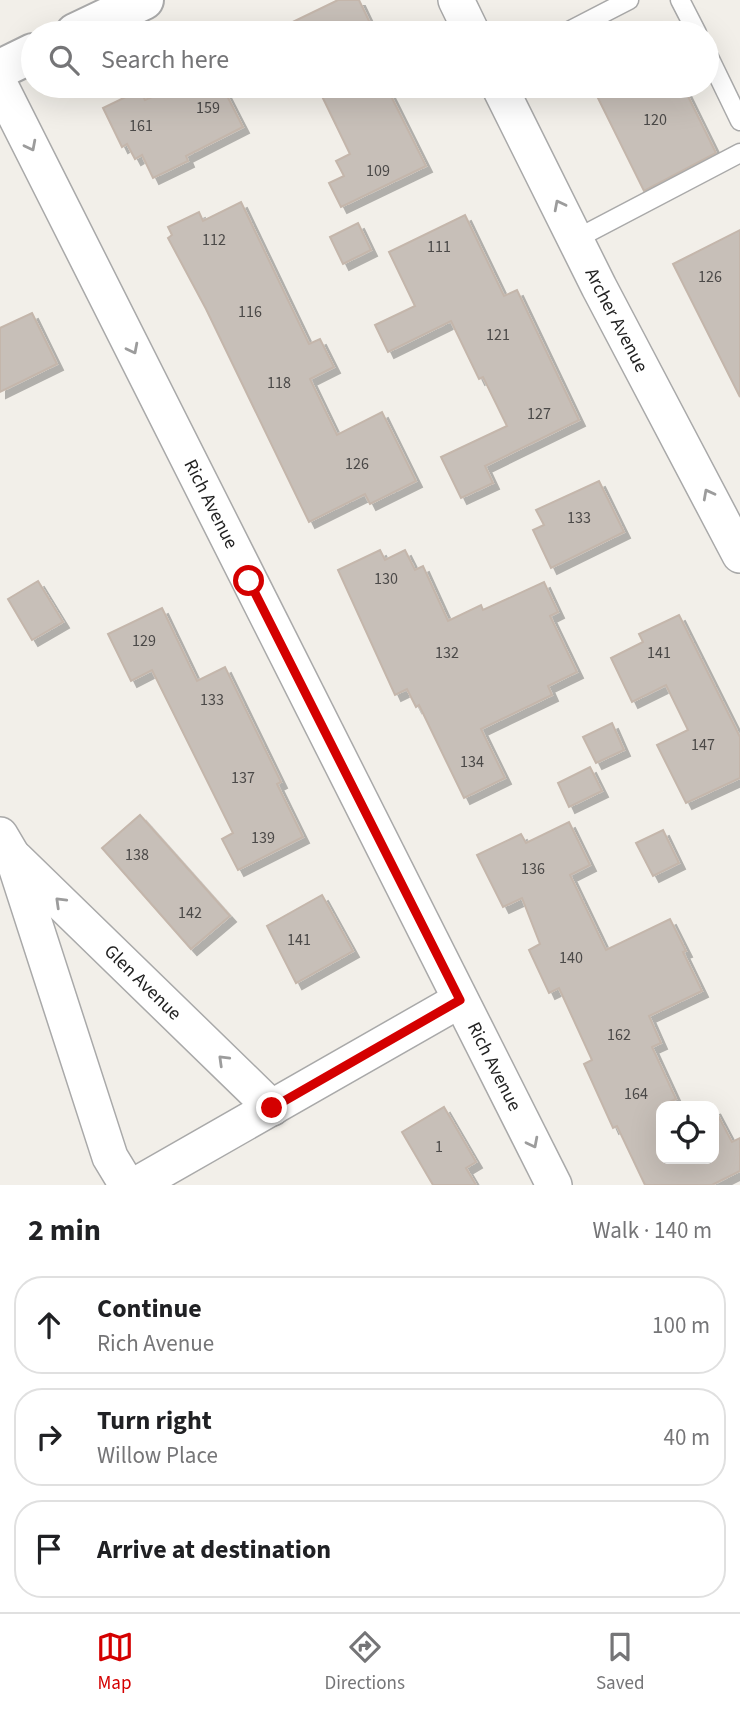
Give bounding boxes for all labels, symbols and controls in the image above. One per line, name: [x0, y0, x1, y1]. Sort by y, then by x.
search box: [21, 21, 719, 98]
icon: search: [45, 41, 83, 79]
text: Search here: [101, 41, 229, 78]
house number: 159: [196, 97, 220, 119]
house number: 120: [643, 109, 667, 131]
house number: 161: [129, 115, 153, 137]
one-way arrow: [22, 139, 36, 151]
house number: 109: [366, 160, 390, 182]
one-way arrow: [554, 200, 567, 212]
house number: 112: [202, 229, 226, 251]
house number: 111: [427, 236, 451, 258]
street label: Archer Avenue: [578, 263, 655, 377]
house number: 126: [698, 266, 722, 288]
house number: 116: [238, 301, 262, 323]
house number: 121: [486, 324, 510, 346]
one-way arrow: [125, 342, 139, 355]
house number: 118: [267, 372, 291, 394]
house number: 127: [527, 403, 551, 425]
house number: 126: [345, 453, 369, 475]
street label: Rich Avenue: [177, 455, 245, 553]
one-way arrow: [703, 489, 717, 501]
house number: 133: [567, 507, 591, 529]
route start: [233, 565, 264, 596]
house number: 130: [374, 568, 398, 590]
house number: 129: [132, 630, 156, 652]
house number: 132: [435, 642, 459, 664]
house number: 141: [647, 642, 671, 664]
house number: 133: [200, 689, 224, 711]
house number: 147: [691, 734, 715, 756]
house number: 134: [460, 751, 484, 773]
house number: 137: [231, 767, 255, 789]
house number: 139: [251, 827, 275, 849]
house number: 138: [125, 844, 149, 866]
house number: 136: [521, 858, 545, 880]
one-way arrow: [55, 898, 68, 911]
house number: 142: [178, 902, 202, 924]
house number: 141: [287, 929, 311, 951]
street label: Glen Avenue: [98, 938, 188, 1027]
house number: 140: [559, 947, 583, 969]
street label: Rich Avenue: [460, 1017, 528, 1116]
house number: 162: [607, 1024, 631, 1046]
one-way arrow: [218, 1056, 231, 1069]
house number: 164: [624, 1083, 648, 1105]
route end: [256, 1092, 287, 1123]
map controls: [656, 1101, 719, 1164]
button: locate: [656, 1101, 719, 1164]
house number: 1: [435, 1136, 443, 1158]
one-way arrow: [524, 1136, 538, 1149]
text: 2 min: [28, 1209, 101, 1252]
text: Walk · 140 m: [593, 1214, 712, 1247]
text: Continue: [97, 1290, 202, 1327]
icon: ahead: [30, 1306, 68, 1344]
text: 100 m: [652, 1309, 710, 1342]
text: Rich Avenue: [97, 1327, 214, 1360]
text: Turn right: [97, 1402, 212, 1439]
icon: right: [30, 1418, 68, 1456]
text: 40 m: [663, 1421, 710, 1454]
text: Willow Place: [97, 1439, 218, 1472]
icon: arrive: [30, 1530, 68, 1568]
text: Arrive at destination: [97, 1531, 331, 1568]
tab: Map: [96, 1628, 134, 1697]
tab: Directions: [325, 1628, 405, 1697]
tab: Saved: [596, 1628, 644, 1697]

